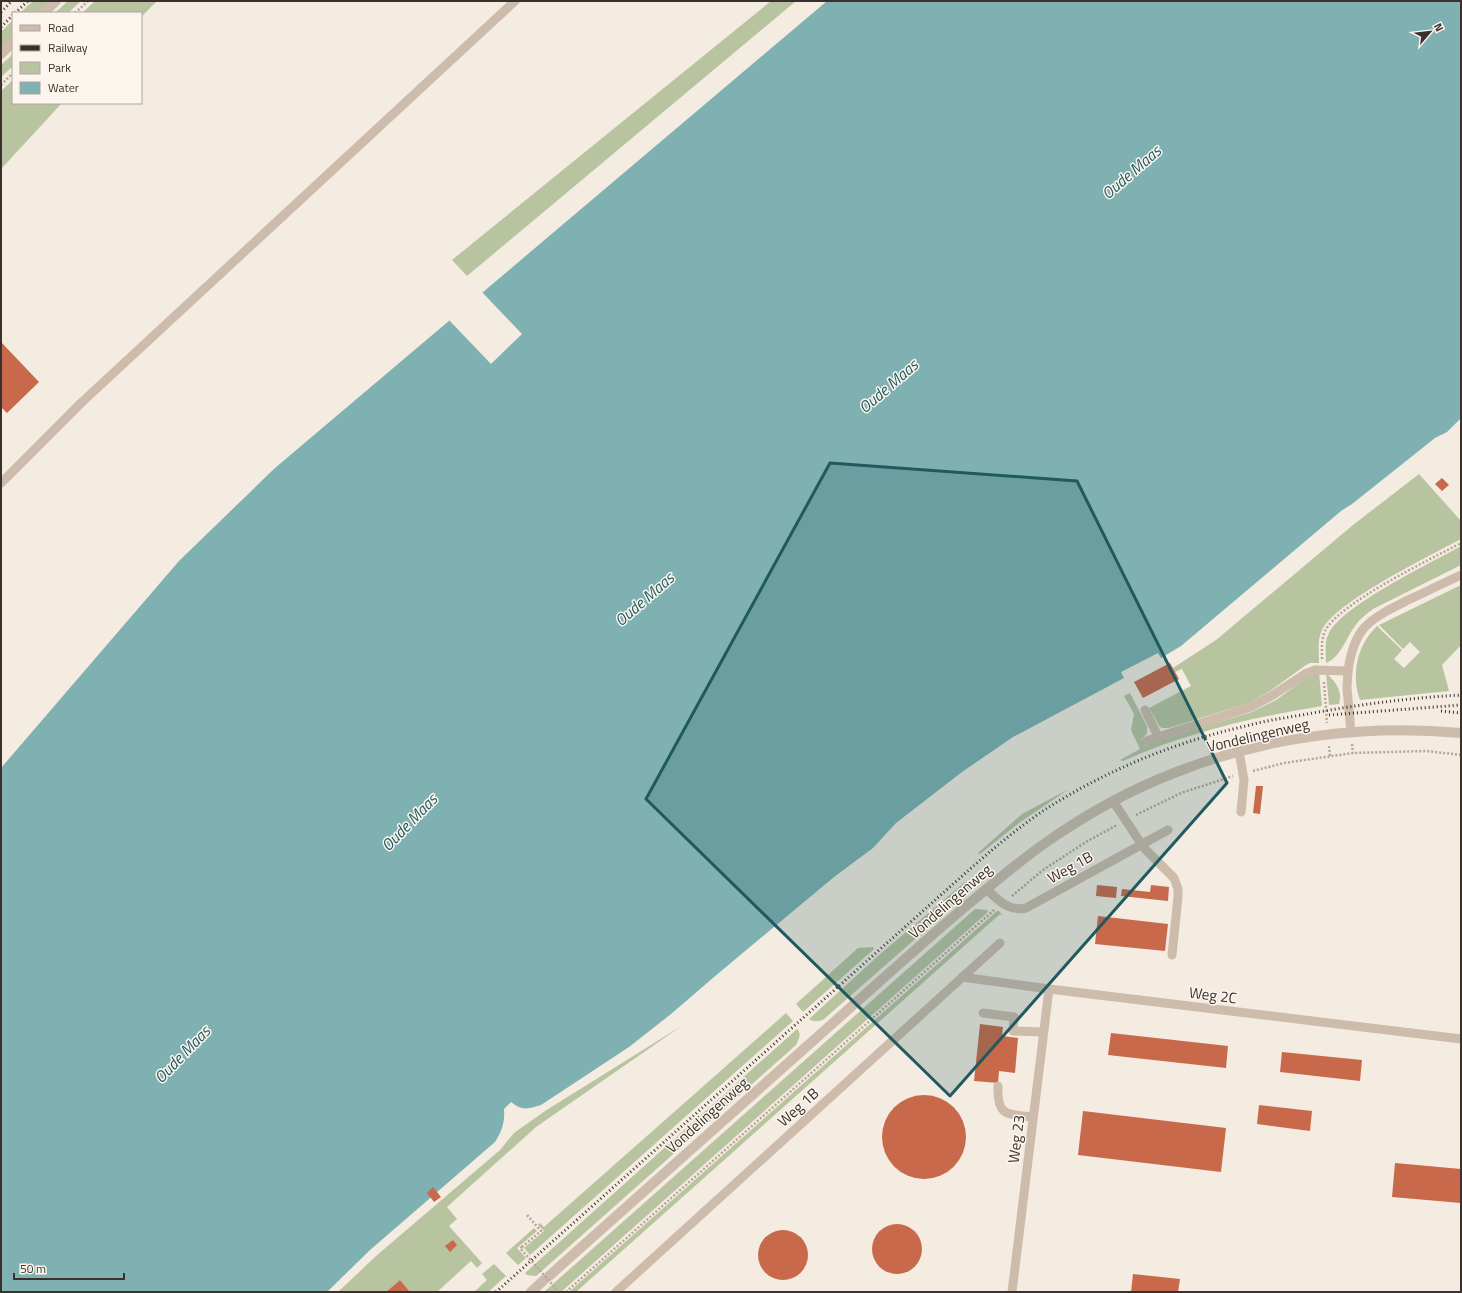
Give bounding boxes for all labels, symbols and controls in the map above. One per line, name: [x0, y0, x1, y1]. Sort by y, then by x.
legend: [12, 12, 142, 104]
north arrow: [1410, 12, 1450, 52]
text: Road: [48, 18, 74, 37]
text: N: [1430, 20, 1448, 34]
text: Railway: [48, 38, 88, 57]
text: Park: [48, 58, 71, 77]
text: Water: [48, 78, 79, 97]
water label: Oude Maas: [1096, 139, 1167, 205]
water label: Oude Maas: [853, 353, 924, 419]
water label: Oude Maas: [609, 566, 680, 632]
street label: Vondelingenweg: [1205, 712, 1312, 758]
water label: Oude Maas: [375, 787, 443, 856]
street label: Weg 1B: [1043, 845, 1097, 889]
street label: Vondelingenweg: [903, 858, 997, 944]
street label: Weg 2C: [1188, 981, 1238, 1009]
water label: Oude Maas: [148, 1019, 216, 1088]
street label: Vondelingenweg: [660, 1071, 754, 1158]
street label: Weg 1B: [772, 1082, 824, 1132]
street label: Weg 23: [1002, 1114, 1030, 1164]
scale bar: [14, 1255, 124, 1281]
text: 50 m: [20, 1259, 46, 1278]

